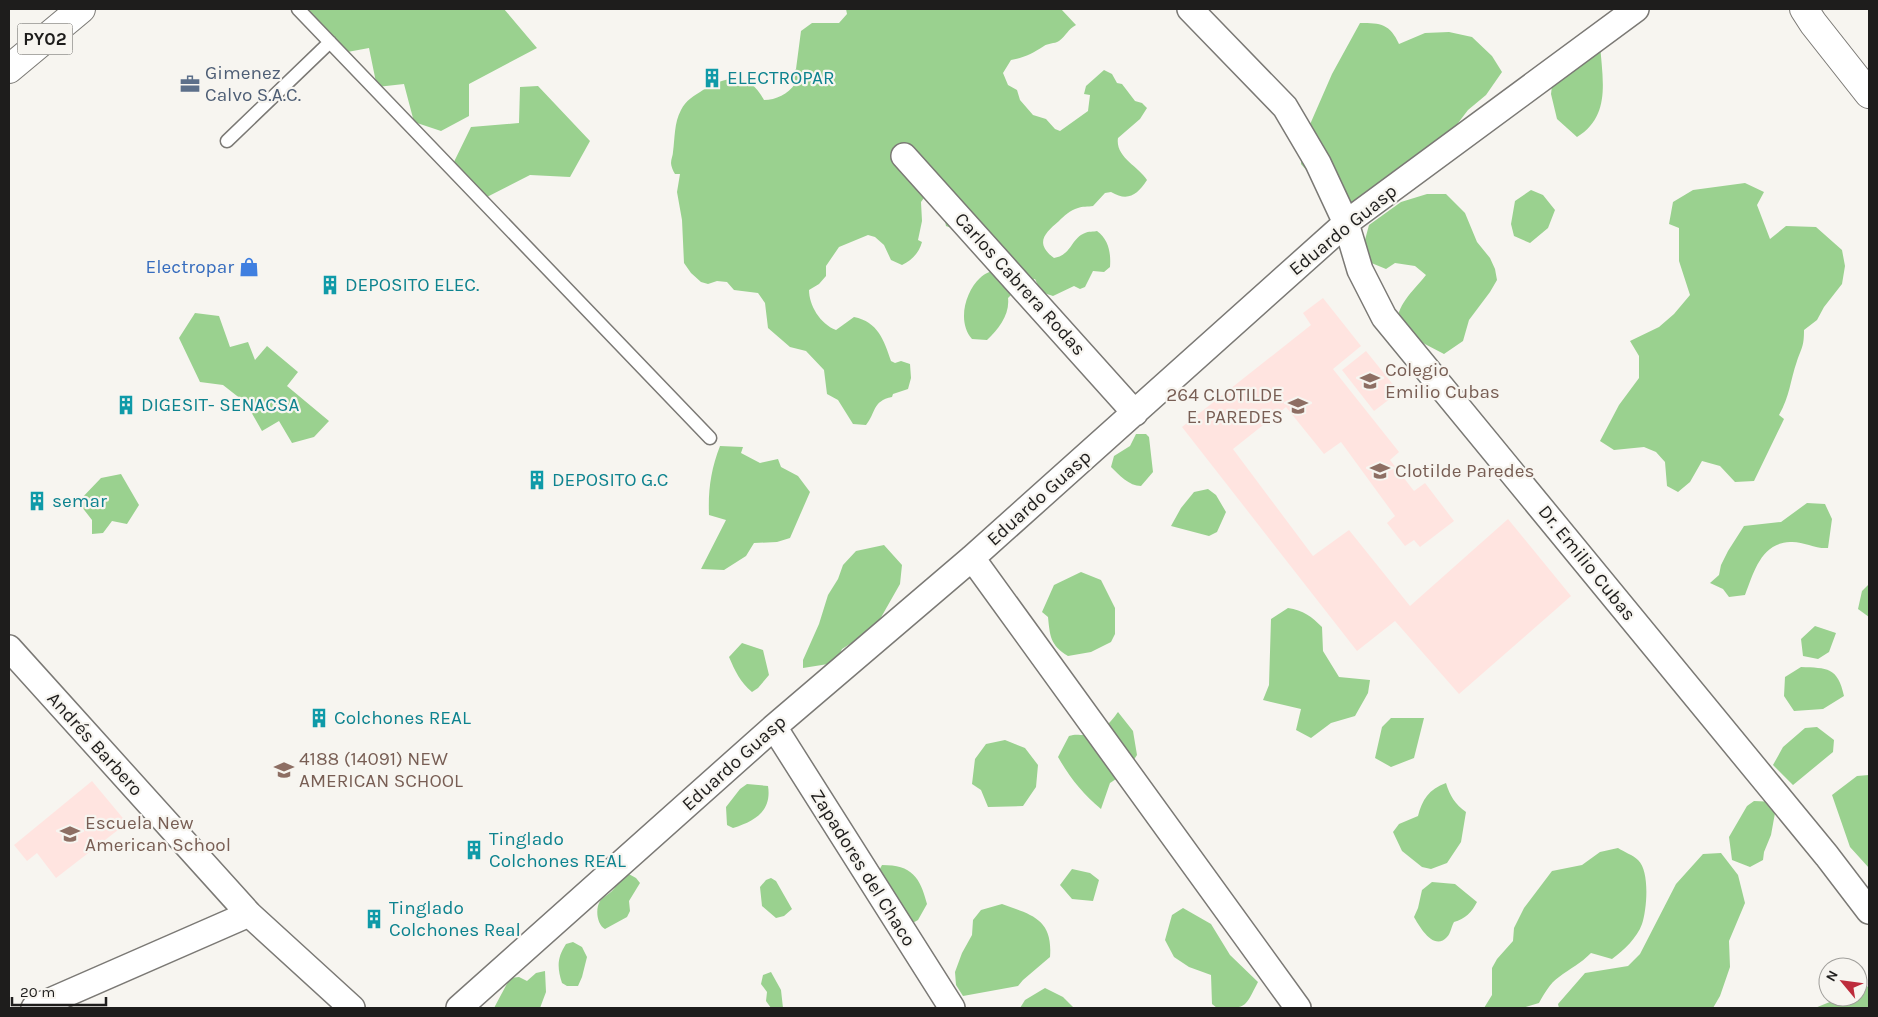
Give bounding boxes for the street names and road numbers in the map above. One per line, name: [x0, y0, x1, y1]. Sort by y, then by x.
road number: PY02: [18, 23, 72, 54]
street label: Eduardo Guasp: [1285, 180, 1401, 280]
street label: Carlos Cabrera Rodas: [950, 208, 1090, 360]
street label: Eduardo Guasp: [983, 446, 1095, 550]
street label: Dr. Emilio Cubas: [1534, 501, 1640, 625]
street label: Andrés Barbero: [43, 688, 147, 800]
street label: Eduardo Guasp: [678, 711, 790, 815]
street label: Zapadores del Chaco: [806, 786, 920, 950]

